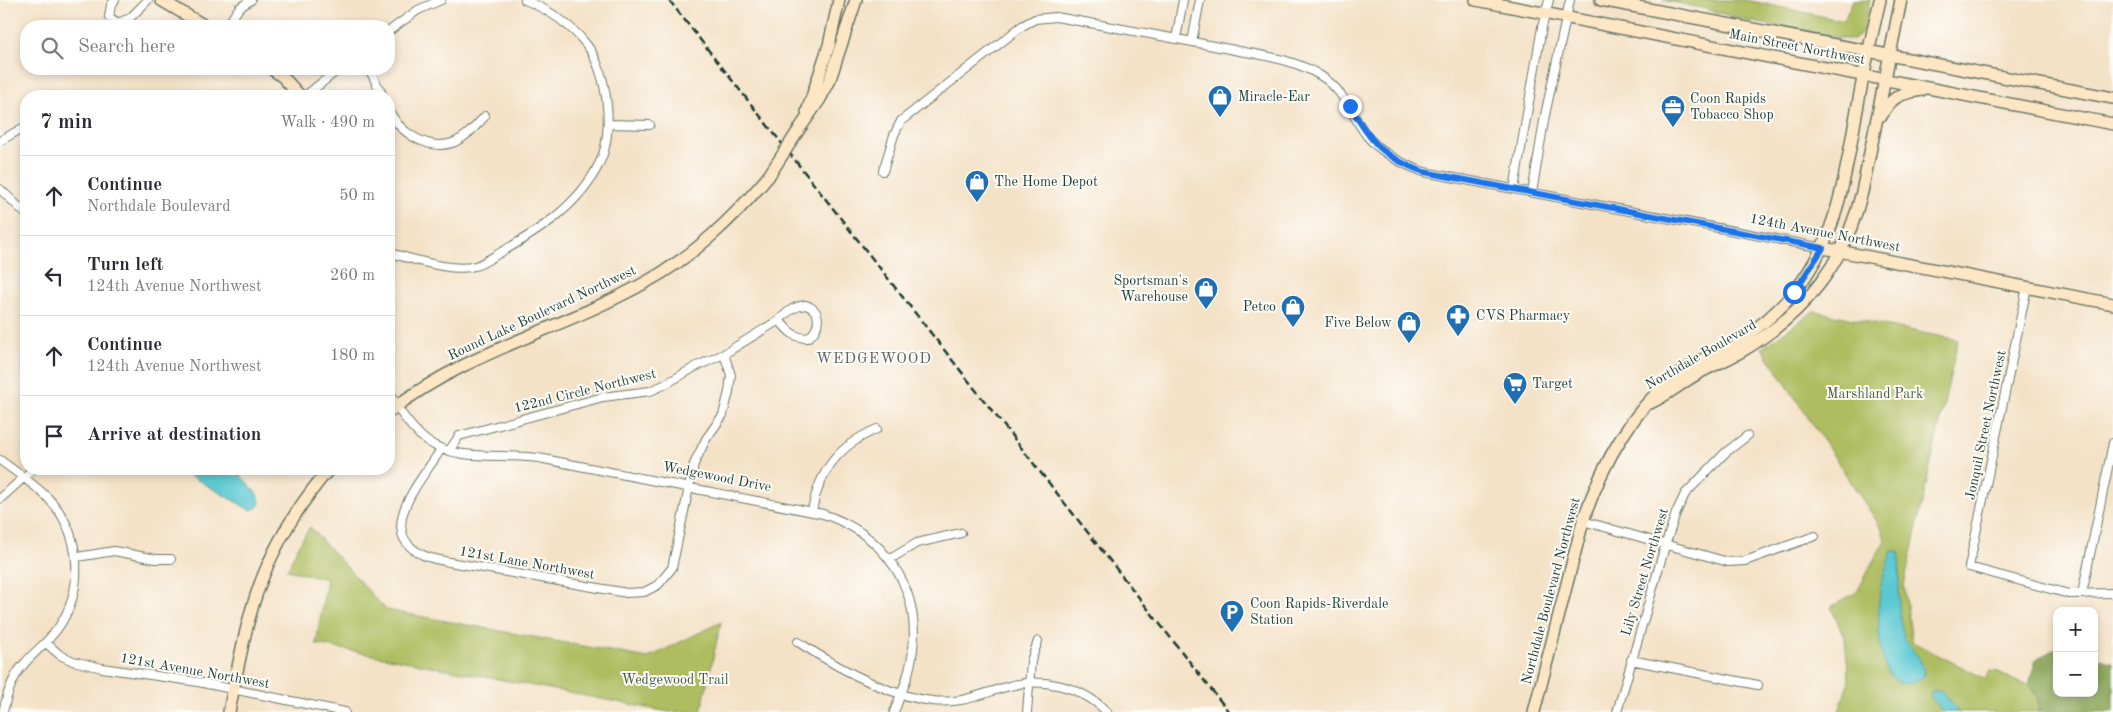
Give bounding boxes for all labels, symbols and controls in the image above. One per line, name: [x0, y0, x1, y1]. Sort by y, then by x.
search box: [20, 20, 395, 75]
street label: Main Street Northwest: [1728, 27, 1866, 67]
icon: search: [38, 34, 66, 62]
text: Search here: [78, 38, 175, 57]
shop icon: Miracle-Ear: [1207, 84, 1233, 118]
place label: Miracle-Ear: [1238, 90, 1310, 104]
place label: Coon Rapids Tobacco Shop: [1690, 92, 1774, 122]
office icon: Coon Rapids Tobacco Shop: [1660, 94, 1686, 128]
route end: [1339, 95, 1362, 118]
text: 7 min: [40, 112, 93, 133]
text: Walk · 490 m: [280, 115, 375, 131]
shop icon: The Home Depot: [964, 169, 990, 203]
place label: The Home Depot: [994, 175, 1098, 189]
text: Continue: [87, 176, 162, 195]
icon: ahead: [40, 182, 68, 210]
text: 50 m: [339, 188, 375, 204]
text: Northdale Boulevard: [87, 199, 231, 215]
street label: 124th Avenue Northwest: [1749, 212, 1901, 254]
text: Turn left: [87, 256, 164, 275]
icon: left: [40, 262, 68, 290]
street label: Round Lake Boulevard Northwest: [446, 263, 638, 363]
text: 260 m: [330, 268, 375, 284]
place label: Sportsman's Warehouse: [1113, 274, 1188, 304]
shop icon: Sportsman's Warehouse: [1193, 276, 1219, 310]
text: 124th Avenue Northwest: [87, 279, 262, 295]
route start: [1783, 281, 1806, 304]
shop icon: Petco: [1280, 294, 1306, 328]
place label: Petco: [1243, 300, 1276, 314]
pharmacy icon: CVS Pharmacy: [1445, 303, 1471, 337]
place label: CVS Pharmacy: [1476, 309, 1571, 323]
shop icon: Five Below: [1396, 310, 1422, 344]
place label: Five Below: [1324, 316, 1392, 330]
street label: Northdale Boulevard: [1643, 318, 1759, 392]
text: Continue: [87, 336, 162, 355]
icon: ahead: [40, 342, 68, 370]
text: 180 m: [330, 348, 375, 364]
street label: Jonquil Street Northwest: [1963, 349, 2009, 501]
district label: WEDGEWOOD: [816, 352, 932, 367]
text: 124th Avenue Northwest: [87, 359, 262, 375]
street label: 122nd Circle Northwest: [513, 367, 658, 415]
supermarket icon: Target: [1502, 371, 1528, 405]
place label: Target: [1532, 377, 1573, 391]
park label: Marshland Park: [1827, 387, 1923, 401]
icon: arrive: [40, 422, 68, 450]
text: Arrive at destination: [87, 426, 261, 445]
street label: Wedgewood Drive: [662, 460, 772, 494]
street label: Northdale Boulevard Northwest: [1519, 496, 1583, 686]
street label: Lily Street Northwest: [1619, 506, 1671, 638]
street label: 121st Lane Northwest: [458, 544, 596, 582]
place label: Coon Rapids-Riverdale Station: [1250, 597, 1388, 627]
parking icon: Coon Rapids-Riverdale Station: [1219, 599, 1245, 633]
map controls: [2053, 607, 2098, 697]
button: +: [2053, 607, 2098, 652]
street label: 121st Avenue Northwest: [119, 651, 271, 691]
button: −: [2053, 652, 2098, 697]
park label: Wedgewood Trail: [622, 673, 729, 687]

